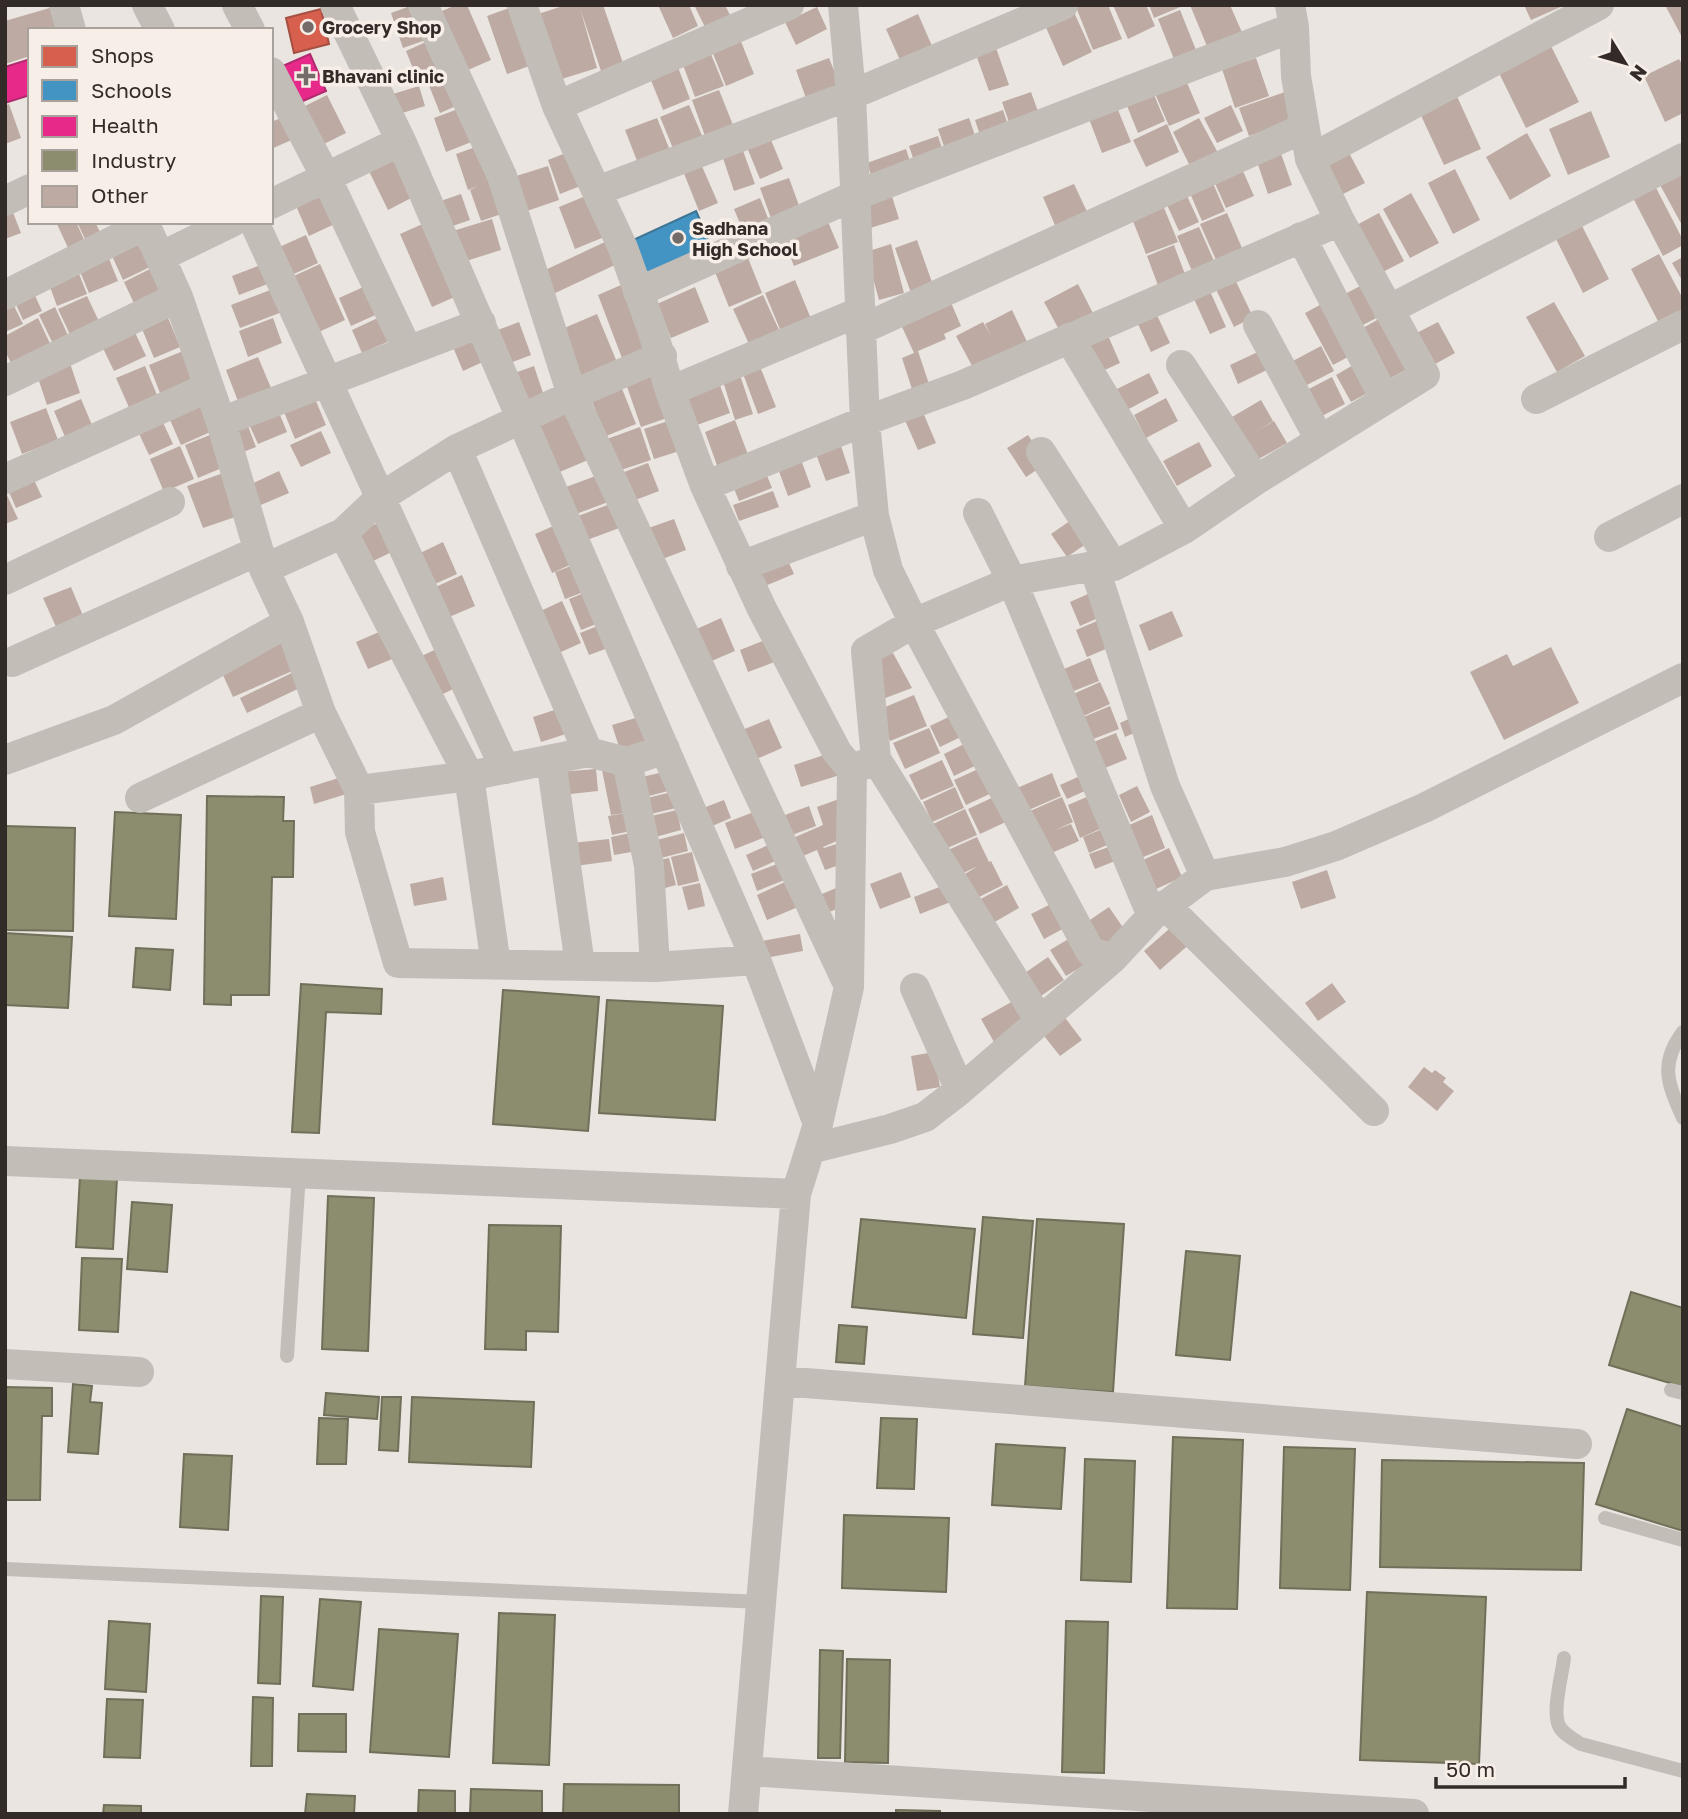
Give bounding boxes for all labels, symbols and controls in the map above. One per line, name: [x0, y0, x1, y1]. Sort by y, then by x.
place label: Grocery Shop: [322, 16, 441, 38]
marker: Grocery Shop: [300, 19, 316, 35]
legend: [28, 28, 273, 224]
north arrow: [1590, 28, 1660, 98]
text: Shops: [91, 42, 154, 68]
text: N: [1625, 61, 1653, 86]
place label: Bhavani clinic: [322, 65, 444, 87]
marker: Bhavani clinic: [296, 66, 316, 86]
text: Schools: [91, 77, 172, 103]
text: Health: [91, 112, 159, 138]
text: Industry: [91, 147, 176, 173]
text: Other: [91, 182, 148, 208]
place label: Sadhana High School: [692, 217, 798, 260]
marker: Sadhana High School: [670, 230, 686, 246]
scale bar: [1436, 1745, 1625, 1789]
text: 50 m: [1446, 1756, 1495, 1782]

